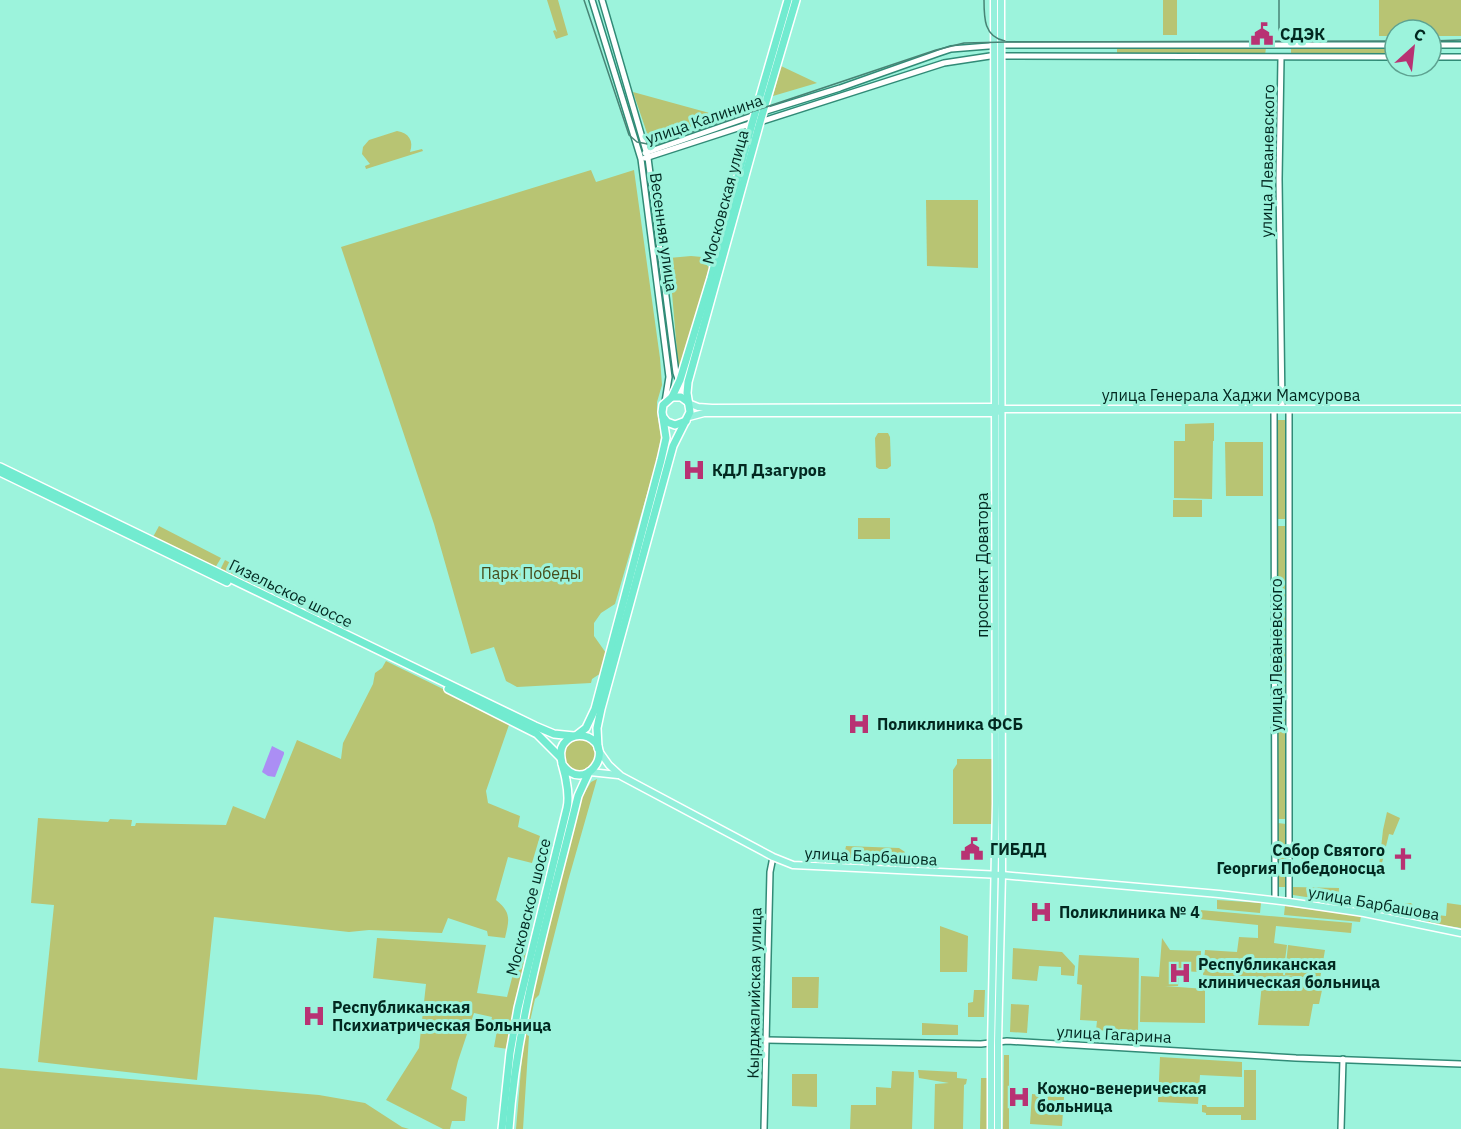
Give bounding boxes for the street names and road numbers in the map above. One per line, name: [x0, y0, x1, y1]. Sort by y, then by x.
street label: улица Леваневского: [1256, 84, 1278, 238]
street label: улица Калинина: [643, 89, 766, 148]
street label: Московская улица: [697, 127, 753, 266]
street label: Весенняя улица: [646, 171, 682, 293]
street label: улица Генерала Хаджи Мамсурова: [1102, 385, 1361, 405]
street label: проспект Доватора: [972, 492, 992, 638]
street label: Гизельское шоссе: [226, 554, 356, 632]
street label: улица Леваневского: [1266, 578, 1286, 732]
street label: Московское шоссе: [501, 836, 555, 978]
street label: улица Барбашова: [804, 843, 938, 869]
street label: улица Барбашова: [1307, 882, 1442, 924]
street label: Кырджалийская улица: [743, 907, 766, 1079]
street label: улица Гагарина: [1056, 1021, 1172, 1047]

